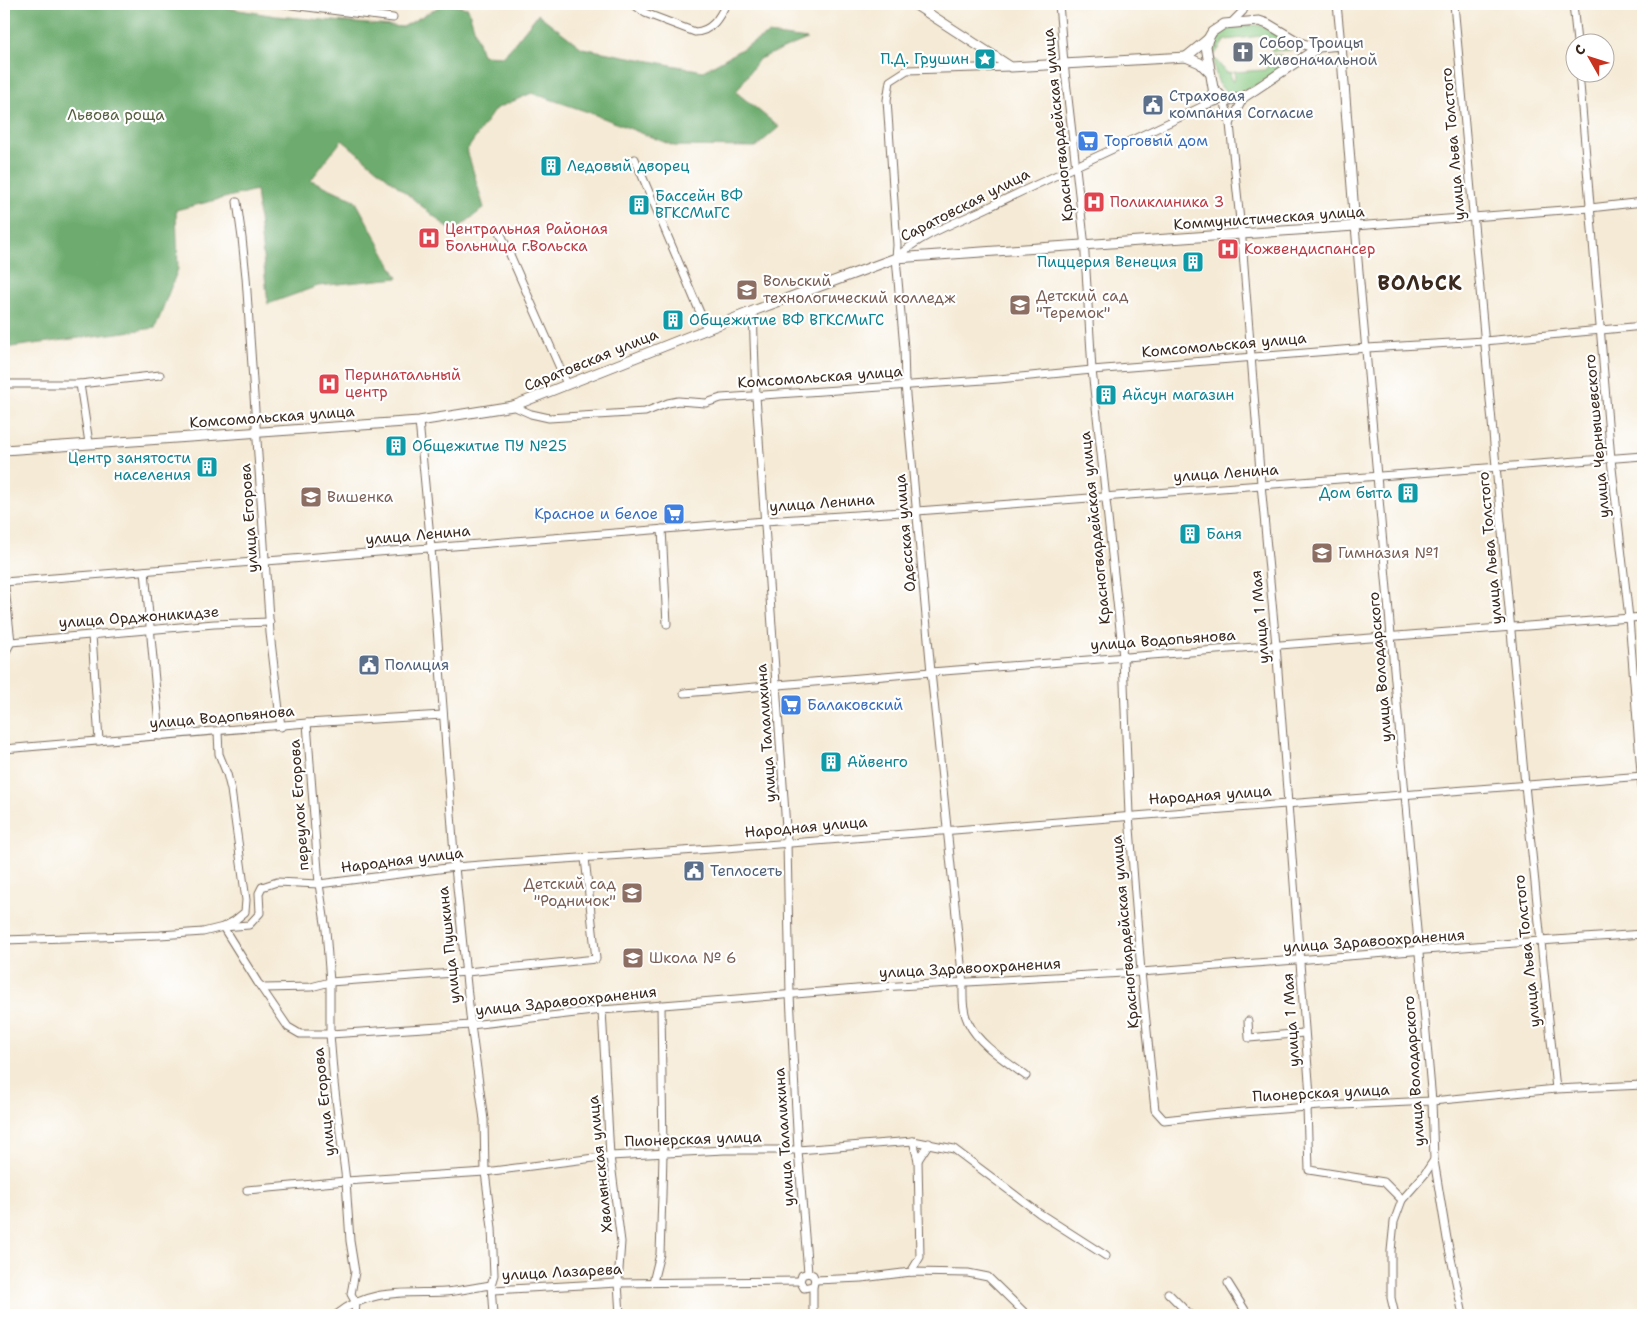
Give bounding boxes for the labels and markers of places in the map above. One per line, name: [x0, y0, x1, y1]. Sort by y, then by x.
place label: Собор Троицы Живоначальной: [1259, 33, 1378, 70]
church icon: Собор Троицы Живоначальной: [1231, 40, 1255, 64]
place icon: П.Д. Грушин: [973, 47, 997, 71]
place label: П.Д. Грушин: [881, 49, 969, 69]
place label: Страховая компания Согласие: [1169, 86, 1314, 123]
public building icon: Страховая компания Согласие: [1141, 93, 1165, 117]
supermarket icon: Торговый дом: [1076, 129, 1100, 153]
place label: Торговый дом: [1104, 131, 1208, 151]
building icon: Ледовый дворец: [539, 154, 563, 178]
place label: Ледовый дворец: [567, 156, 690, 176]
place label: Бассейн ВФ ВГКСМиГС: [655, 186, 743, 223]
hospital icon: Поликлиника 3: [1082, 190, 1106, 214]
place label: Поликлиника 3: [1110, 192, 1224, 212]
building icon: Бассейн ВФ ВГКСМиГС: [627, 193, 651, 217]
place label: Центральная Районая Больница г.Вольска: [445, 219, 608, 256]
hospital icon: Центральная Районая Больница г.Вольска: [417, 226, 441, 250]
hospital icon: Кожвендиспансер: [1216, 237, 1240, 261]
place label: Кожвендиспансер: [1244, 239, 1375, 259]
building icon: Пиццерия Венеция: [1181, 250, 1205, 274]
place label: Пиццерия Венеция: [1037, 252, 1177, 272]
place label: Вольский технологический колледж: [763, 271, 956, 308]
school or university icon: Вольский технологический колледж: [735, 278, 759, 302]
place label: Детский сад "Теремок": [1036, 286, 1129, 323]
school or university icon: Детский сад "Теремок": [1008, 293, 1032, 317]
building icon: Общежитие ВФ ВГКСМиГС: [661, 308, 685, 332]
place label: Общежитие ВФ ВГКСМиГС: [689, 310, 884, 330]
place label: Перинатальный центр: [345, 365, 461, 402]
hospital icon: Перинатальный центр: [317, 372, 341, 396]
building icon: Айсун магазин: [1094, 383, 1118, 407]
place label: Айсун магазин: [1122, 385, 1234, 405]
building icon: Общежитие ПУ №25: [384, 434, 408, 458]
place label: Общежитие ПУ №25: [412, 436, 567, 456]
place label: Центр занятости населения: [68, 448, 191, 485]
building icon: Центр занятости населения: [195, 455, 219, 479]
building icon: Дом быта: [1396, 481, 1420, 505]
place label: Дом быта: [1319, 483, 1393, 503]
school or university icon: Вишенка: [299, 485, 323, 509]
place label: Вишенка: [327, 487, 394, 507]
supermarket icon: Красное и белое: [662, 502, 686, 526]
place label: Красное и белое: [534, 504, 658, 524]
building icon: Баня: [1178, 522, 1202, 546]
place label: Баня: [1206, 524, 1242, 544]
school or university icon: Гимназия №1: [1310, 541, 1334, 565]
place label: Гимназия №1: [1338, 543, 1439, 563]
public building icon: Полиция: [357, 653, 381, 677]
place label: Полиция: [385, 655, 449, 675]
supermarket icon: Балаковский: [779, 693, 803, 717]
place label: Балаковский: [807, 695, 903, 715]
building icon: Айвенго: [819, 750, 843, 774]
place label: Айвенго: [847, 752, 908, 772]
public building icon: Теплосеть: [682, 859, 706, 883]
place label: Теплосеть: [710, 861, 783, 881]
place label: Детский сад "Родничок": [524, 874, 616, 911]
school or university icon: Детский сад "Родничок": [620, 881, 644, 905]
school or university icon: Школа № 6: [621, 946, 645, 970]
place label: Школа № 6: [649, 948, 736, 968]

